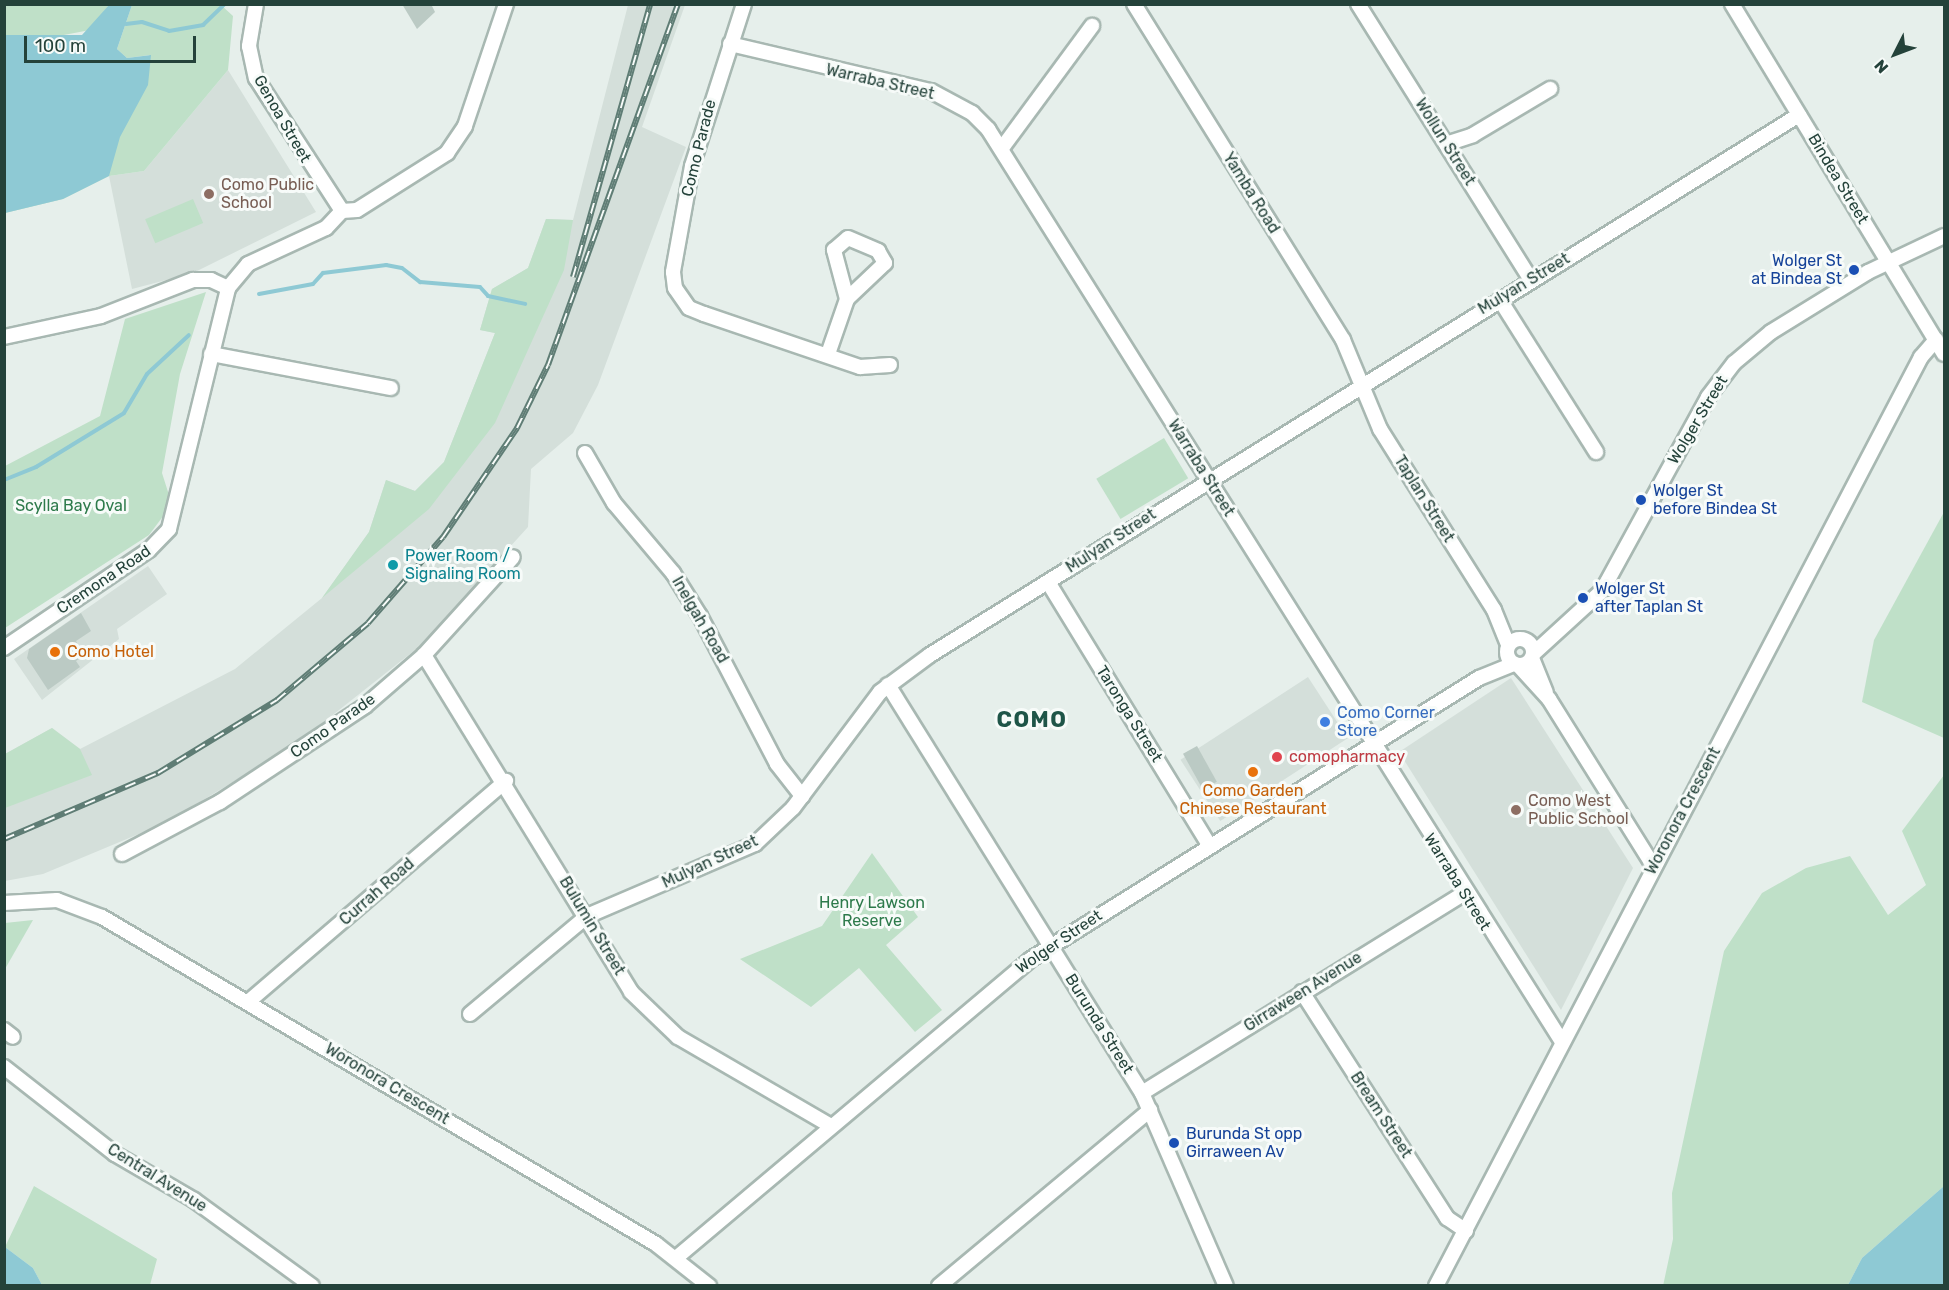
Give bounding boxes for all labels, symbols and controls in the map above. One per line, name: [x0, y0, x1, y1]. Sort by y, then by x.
scale bar: [27, 24, 200, 62]
north arrow: [1865, 24, 1925, 84]
text: 100 m: [35, 35, 86, 57]
text: N: [1870, 56, 1892, 77]
street label: Warraba Street: [824, 60, 936, 104]
street label: Genoa Street: [249, 72, 315, 166]
street label: Wollun Street: [1411, 95, 1479, 189]
street label: Como Parade: [678, 97, 720, 199]
street label: Bindea Street: [1804, 130, 1872, 228]
street label: Yamba Road: [1218, 149, 1284, 237]
place label: Como Public School: [221, 175, 314, 213]
marker: Como Public School: [202, 187, 216, 201]
street label: Mulyan Street: [1475, 249, 1573, 319]
place label: Wolger St at Bindea St: [1751, 251, 1842, 289]
marker: Wolger St at Bindea St: [1847, 263, 1861, 277]
street label: Wolger Street: [1664, 372, 1732, 468]
street label: Warraba Street: [1164, 416, 1238, 520]
street label: Taplan Street: [1390, 452, 1458, 546]
place label: Wolger St before Bindea St: [1653, 481, 1777, 519]
marker: Wolger St before Bindea St: [1634, 493, 1648, 507]
park label: Scylla Bay Oval: [15, 496, 127, 516]
street label: Mulyan Street: [1062, 505, 1160, 577]
street label: Cremona Road: [53, 541, 155, 619]
place label: Power Room / Signaling Room: [405, 546, 521, 584]
marker: Power Room / Signaling Room: [386, 558, 400, 572]
street label: Inelgah Road: [667, 573, 733, 667]
place label: Wolger St after Taplan St: [1595, 579, 1704, 617]
marker: Wolger St after Taplan St: [1576, 591, 1590, 605]
place label: Como Hotel: [67, 642, 154, 662]
marker: Como Hotel: [48, 645, 62, 659]
street label: Taronga Street: [1092, 662, 1166, 766]
street label: Como Parade: [287, 690, 379, 762]
place label: Como Corner Store: [1337, 703, 1435, 741]
district label: COMO: [997, 707, 1067, 733]
marker: Como Corner Store: [1318, 715, 1332, 729]
street label: Woronora Crescent: [1641, 744, 1725, 878]
place label: comopharmacy: [1289, 747, 1405, 767]
marker: comopharmacy: [1270, 750, 1284, 764]
marker: Como Garden Chinese Restaurant: [1246, 765, 1260, 779]
place label: Como Garden Chinese Restaurant: [1180, 781, 1326, 819]
place label: Como West Public School: [1528, 791, 1629, 829]
marker: Como West Public School: [1509, 803, 1523, 817]
street label: Warraba Street: [1420, 830, 1494, 934]
street label: Mulyan Street: [659, 831, 761, 893]
street label: Currah Road: [336, 854, 418, 930]
street label: Bulumin Street: [555, 873, 629, 979]
park label: Henry Lawson Reserve: [819, 893, 925, 931]
street label: Wolger Street: [1012, 906, 1106, 978]
street label: Girraween Avenue: [1240, 948, 1366, 1036]
street label: Burunda Street: [1061, 970, 1137, 1078]
street label: Woronora Crescent: [321, 1039, 453, 1129]
street label: Bream Street: [1346, 1068, 1416, 1162]
place label: Burunda St opp Girraween Av: [1186, 1124, 1302, 1162]
marker: Burunda St opp Girraween Av: [1167, 1136, 1181, 1150]
street label: Central Avenue: [104, 1140, 210, 1216]

